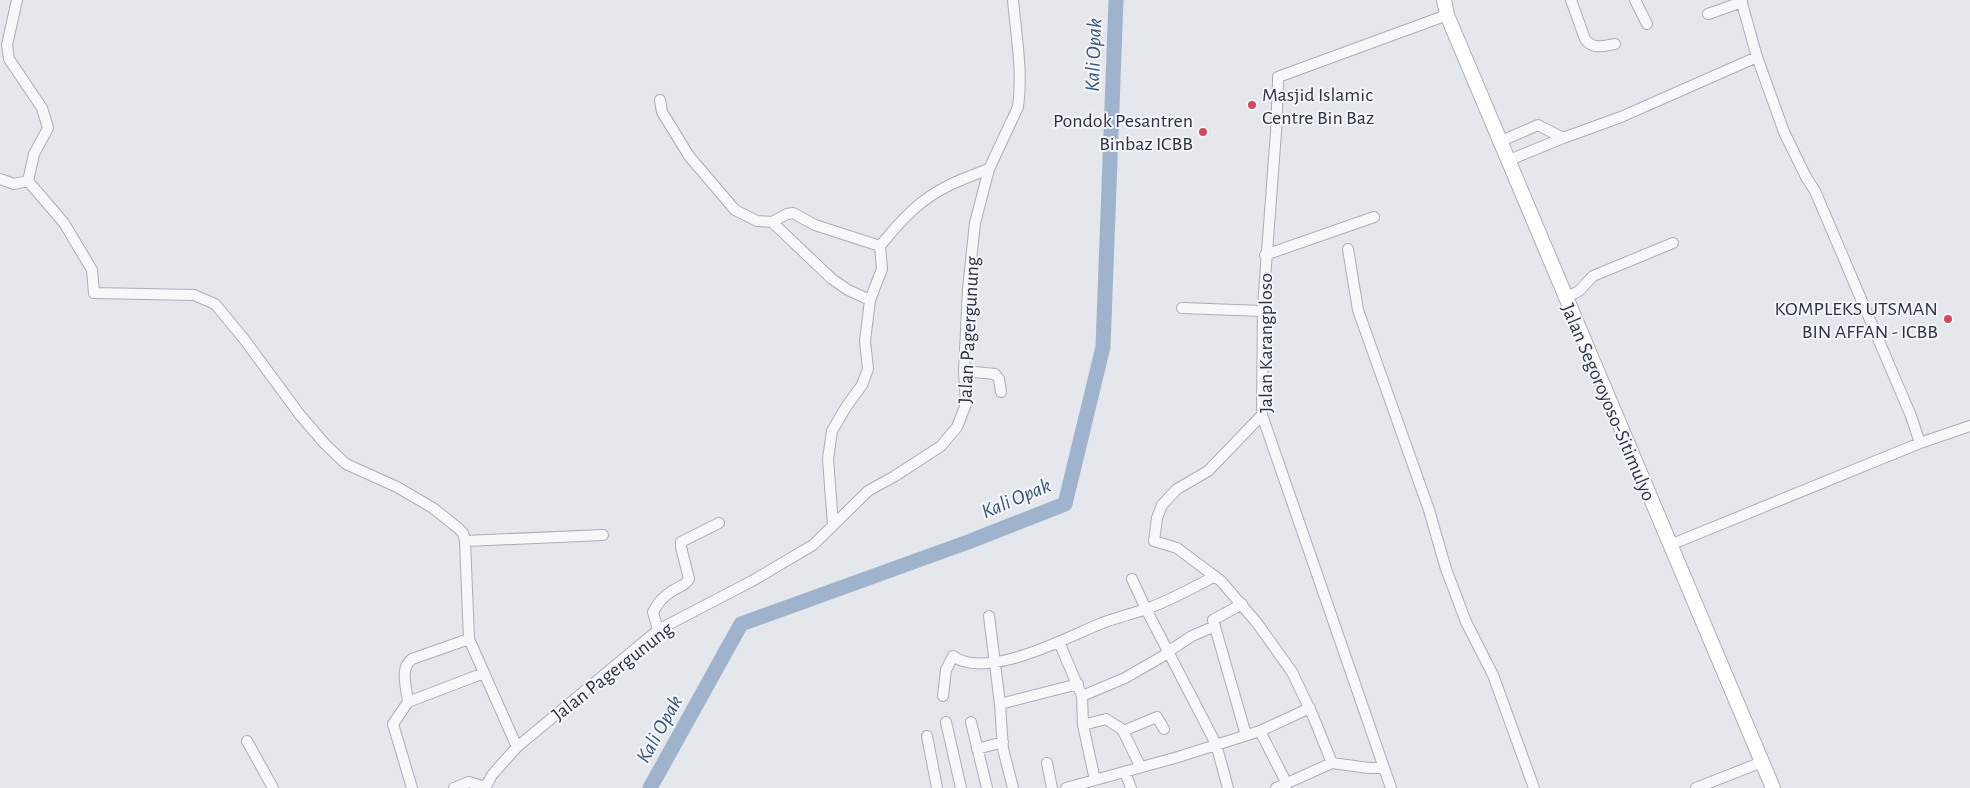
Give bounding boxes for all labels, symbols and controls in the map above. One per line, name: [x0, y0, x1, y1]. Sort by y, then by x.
water label: Kali Opak: [1082, 18, 1106, 92]
place label: Masjid Islamic Centre Bin Baz: [1262, 85, 1374, 128]
marker: Masjid Islamic Centre Bin Baz: [1246, 99, 1258, 111]
place label: Pondok Pesantren Binbaz ICBB: [1053, 111, 1193, 154]
marker: Pondok Pesantren Binbaz ICBB: [1197, 126, 1209, 138]
street label: Jalan Pagergunung: [955, 256, 983, 404]
street label: Jalan Karangploso: [1256, 273, 1276, 413]
place label: KOMPLEKS UTSMAN BIN AFFAN - ICBB: [1775, 299, 1938, 342]
street label: Jalan Segoroyoso-Sitimulyo: [1557, 301, 1659, 504]
marker: KOMPLEKS UTSMAN BIN AFFAN - ICBB: [1942, 313, 1954, 325]
water label: Kali Opak: [978, 474, 1055, 523]
street label: Jalan Pagergunung: [548, 618, 677, 725]
water label: Kali Opak: [632, 692, 687, 767]

